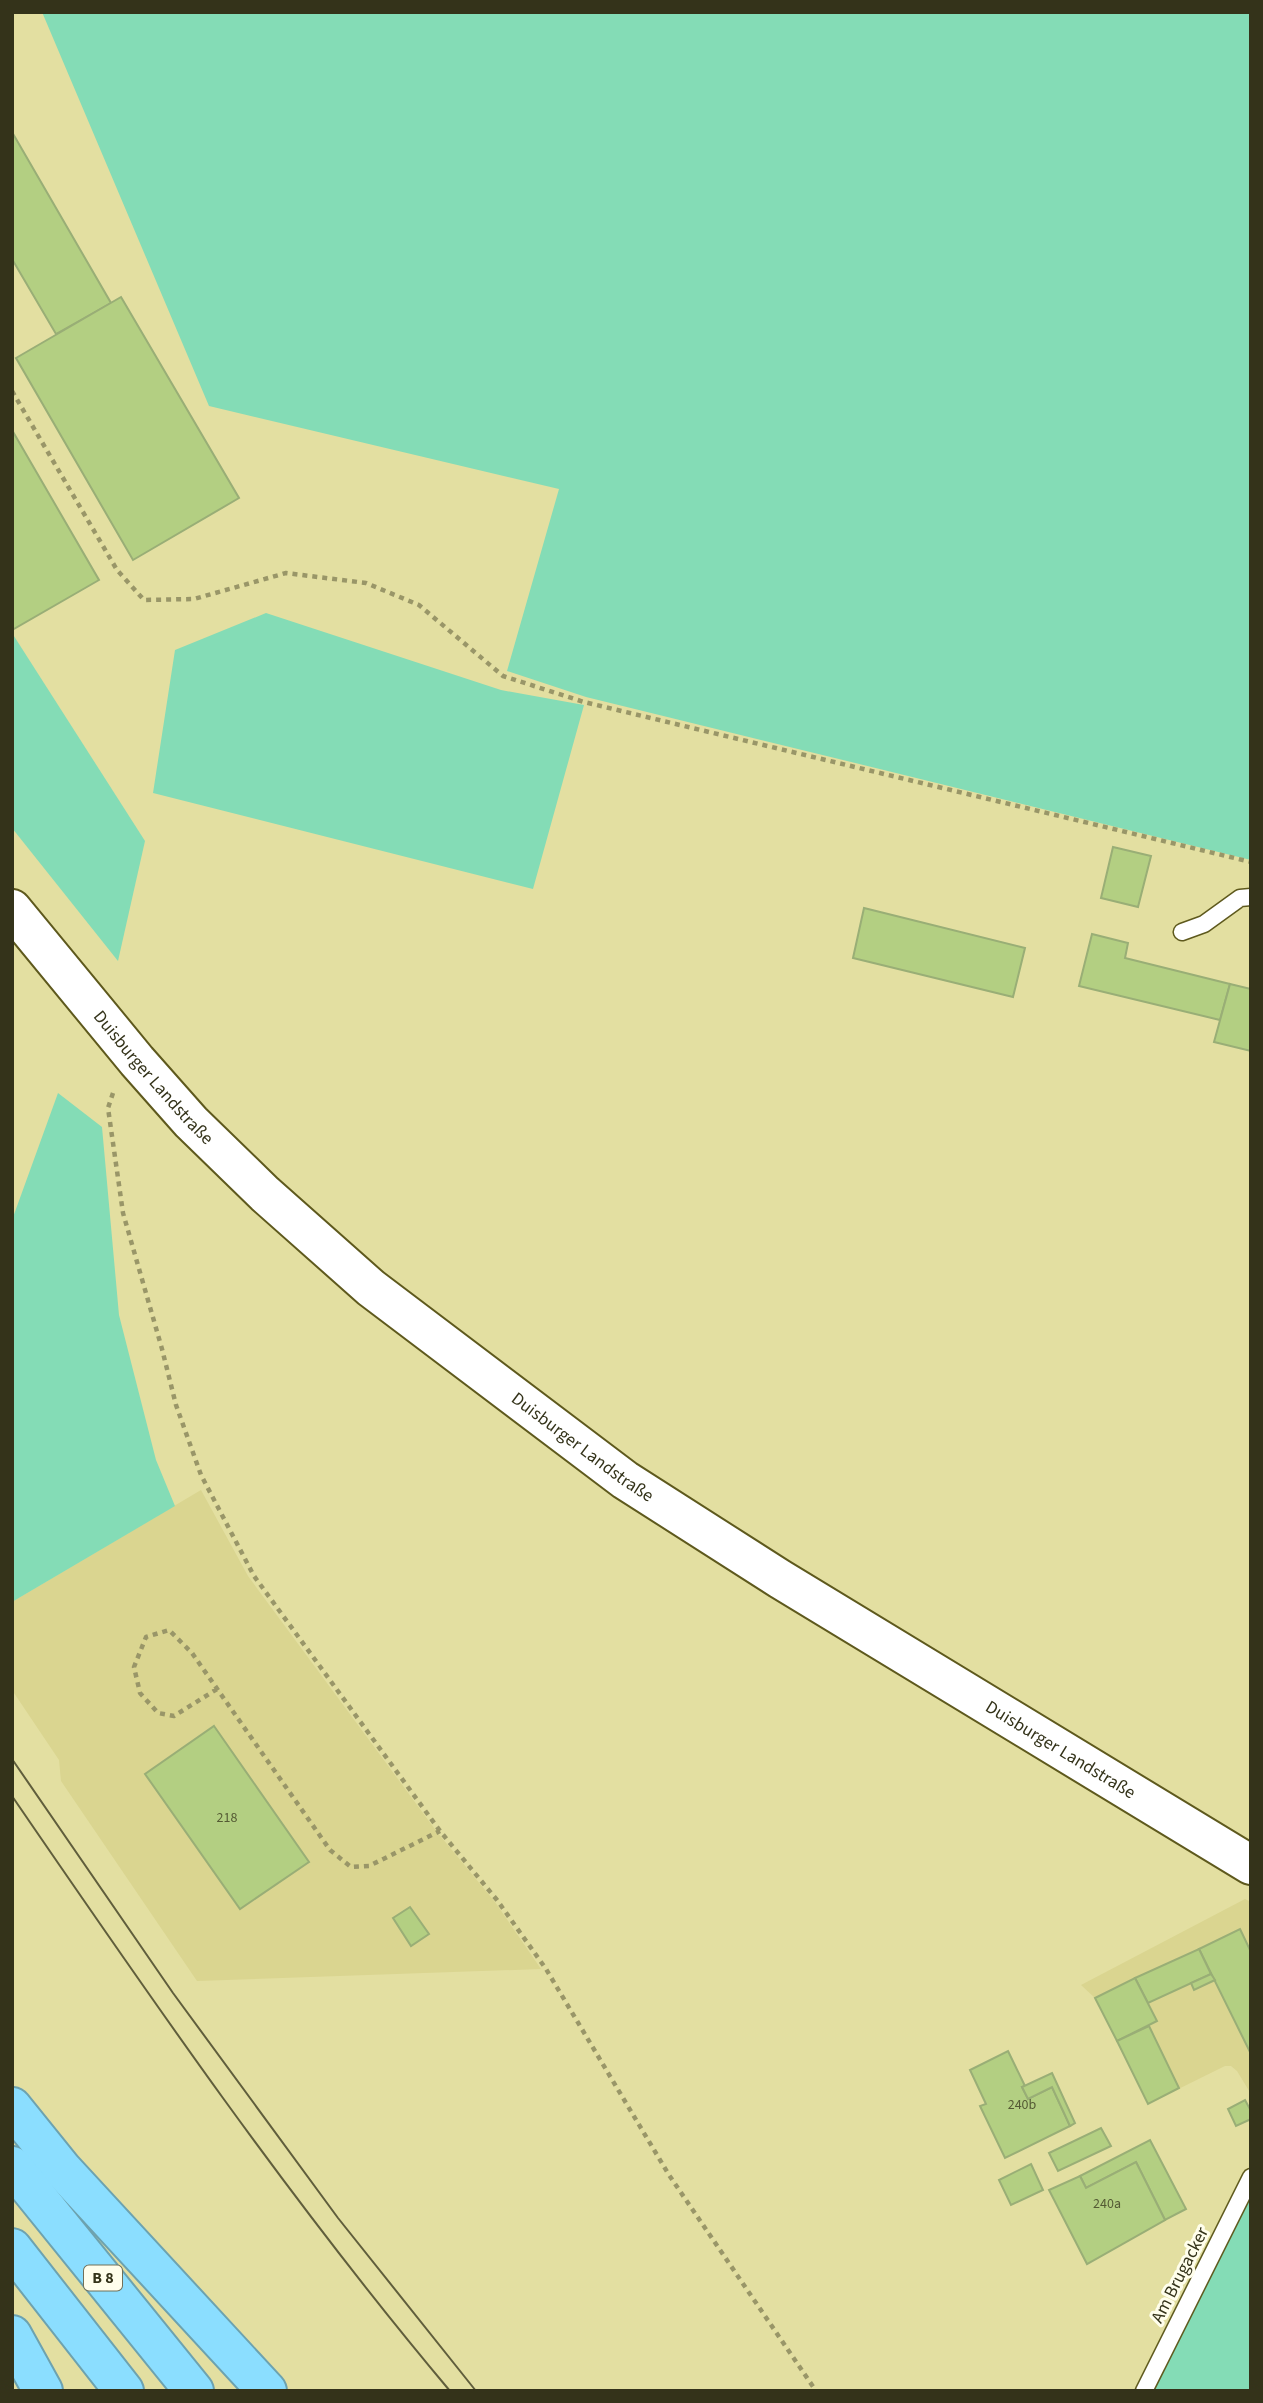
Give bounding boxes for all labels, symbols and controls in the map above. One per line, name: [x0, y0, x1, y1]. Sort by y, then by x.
street label: Duisburger Landstraße: [88, 1005, 219, 1150]
street label: Duisburger Landstraße: [506, 1386, 659, 1508]
street label: Duisburger Landstraße: [981, 1694, 1141, 1805]
house number: 218: [217, 1808, 237, 1828]
house number: 240b: [1008, 2095, 1037, 2115]
house number: 240a: [1093, 2194, 1121, 2214]
street label: Am Brugacker: [1145, 2222, 1215, 2327]
road number: B 8: [84, 2266, 122, 2290]

